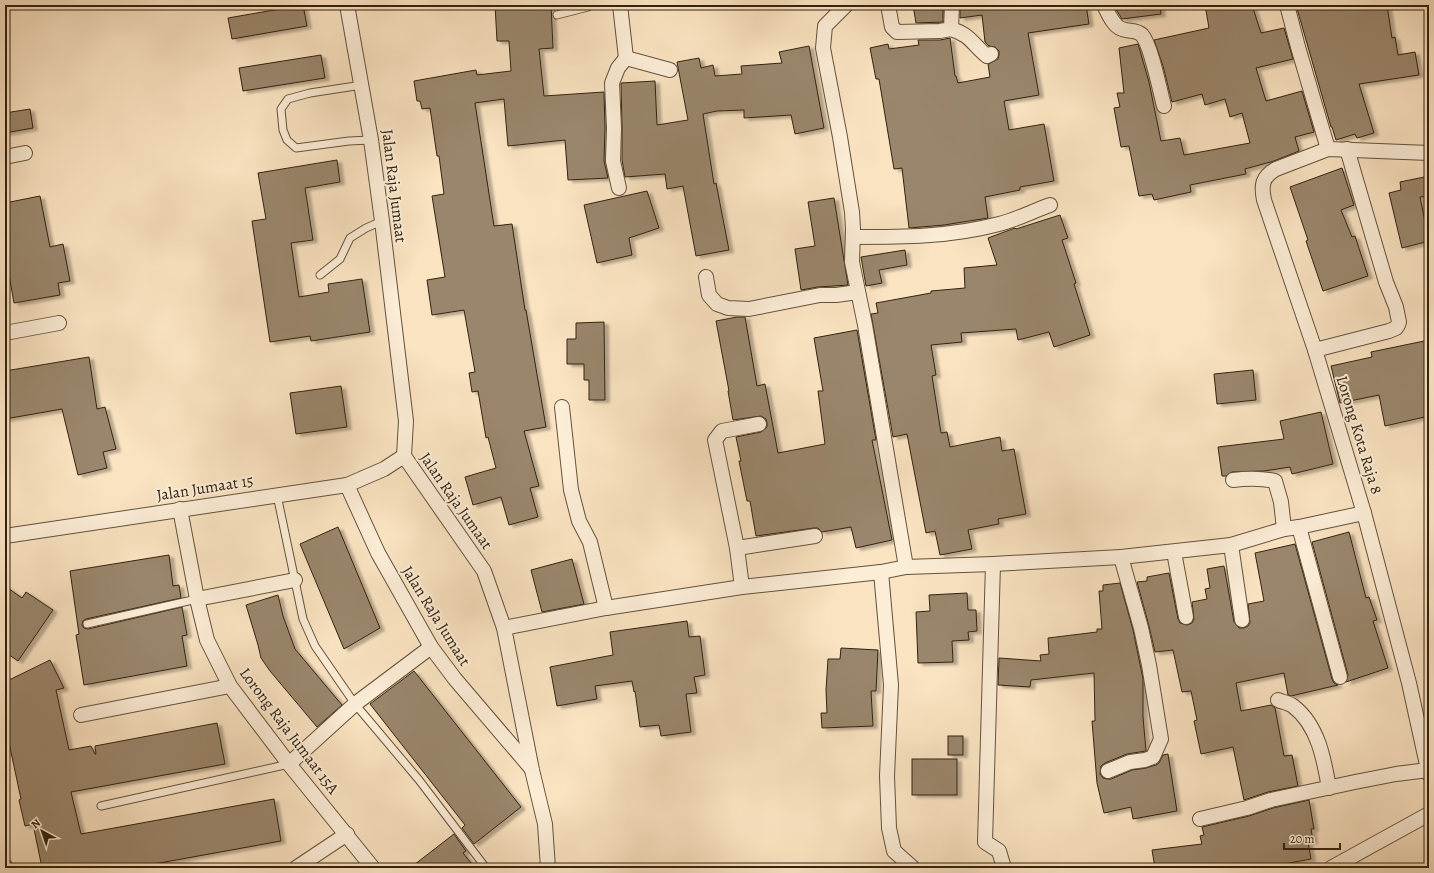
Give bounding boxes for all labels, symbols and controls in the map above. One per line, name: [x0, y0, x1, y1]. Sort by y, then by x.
street label: Jalan Raja Jumaat: [376, 128, 412, 244]
street label: Lorong Kota Raja 8: [1331, 373, 1387, 497]
street label: Jalan Raja Jumaat: [414, 448, 498, 554]
street label: Jalan Jumaat 15: [155, 469, 255, 507]
street label: Jalan RaJa Jumaat: [396, 562, 476, 670]
street label: Lorong Raja Jumaat 15A: [234, 663, 344, 799]
north arrow: [22, 811, 62, 851]
text: N: [28, 815, 44, 832]
scale bar: [1284, 825, 1340, 851]
text: 20 m: [1290, 831, 1314, 847]

